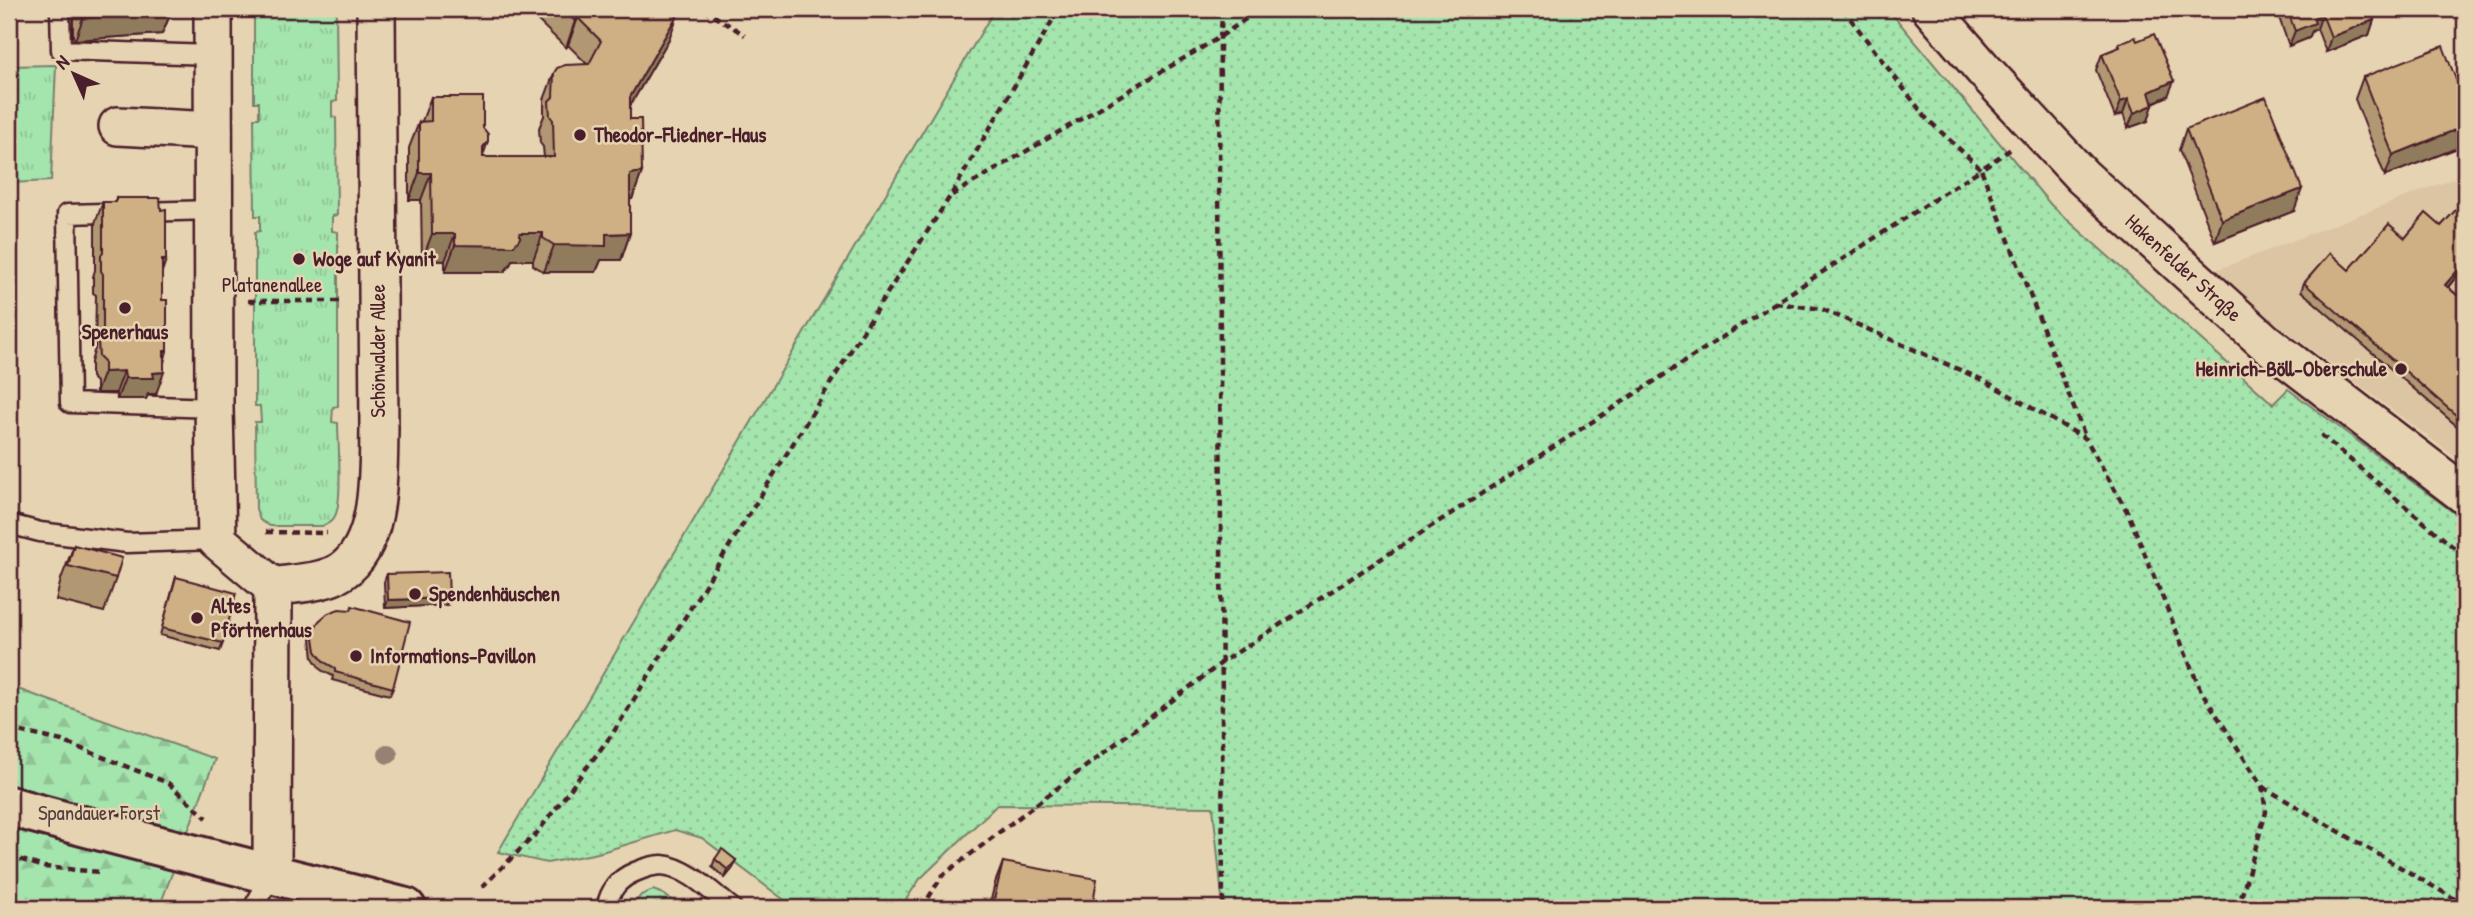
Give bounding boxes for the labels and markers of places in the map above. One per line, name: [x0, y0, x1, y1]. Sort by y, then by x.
place label: Theodor-Fliedner-Haus: [593, 120, 766, 149]
marker: Theodor-Fliedner-Haus: [572, 127, 588, 143]
place label: Woge auf Kyanit: [313, 244, 436, 274]
marker: Woge auf Kyanit: [291, 251, 307, 267]
marker: Spenerhaus: [117, 300, 133, 316]
place label: Spenerhaus: [82, 317, 168, 347]
place label: Heinrich-Böll-Oberschule: [2196, 354, 2388, 383]
marker: Heinrich-Böll-Oberschule: [2393, 361, 2409, 377]
place label: Spendenhäuschen: [429, 579, 560, 609]
marker: Spendenhäuschen: [407, 586, 423, 602]
place label: Altes Pförtnerhaus: [211, 591, 312, 644]
marker: Altes Pförtnerhaus: [189, 610, 205, 626]
place label: Informations-Pavillon: [370, 641, 536, 670]
marker: Informations-Pavillon: [348, 648, 364, 664]

